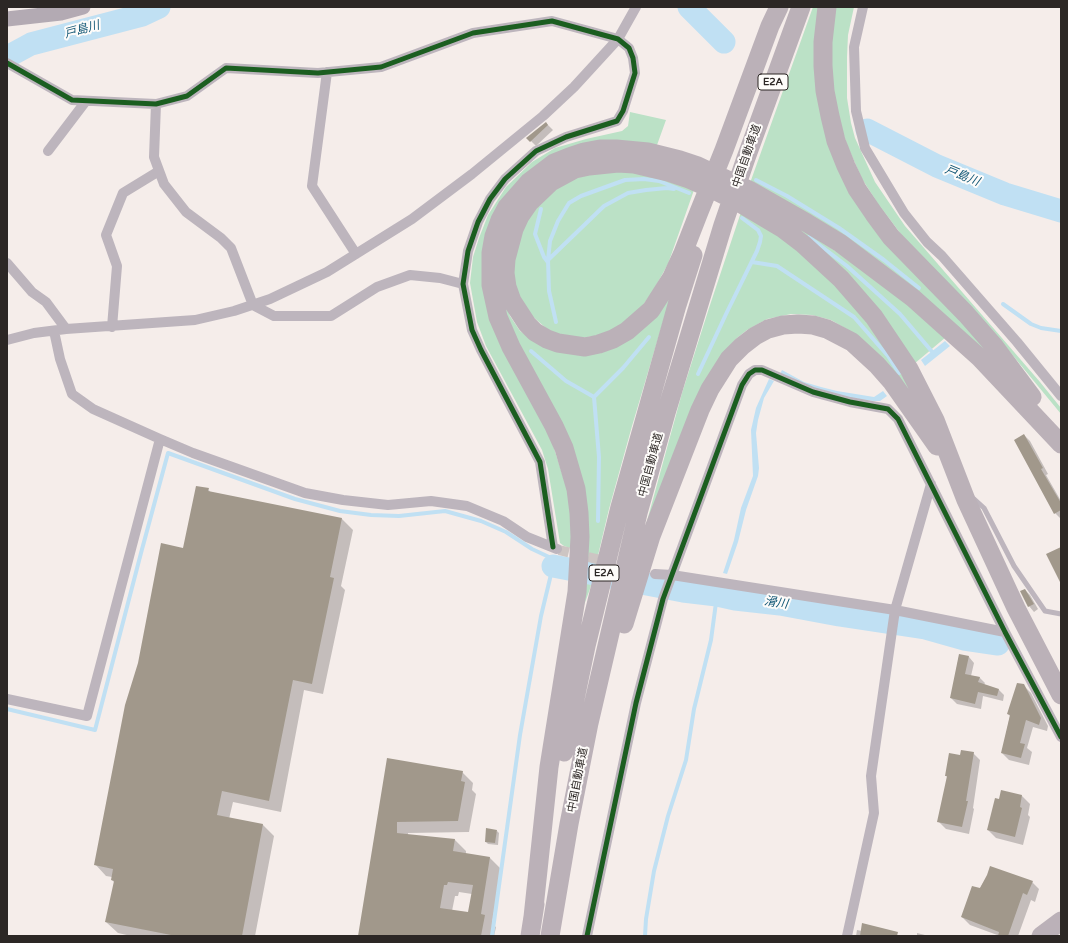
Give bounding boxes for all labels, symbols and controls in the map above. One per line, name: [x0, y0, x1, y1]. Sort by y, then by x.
water label: 戸島川: [63, 18, 101, 42]
road number: E2A: [758, 74, 788, 90]
street label: 中国自動車道: [730, 123, 764, 189]
water label: 戸島川: [943, 163, 981, 189]
street label: 中国自動車道: [636, 431, 666, 499]
road number: E2A: [589, 565, 619, 581]
water label: 滑川: [763, 594, 789, 612]
street label: 中国自動車道: [565, 746, 591, 814]

